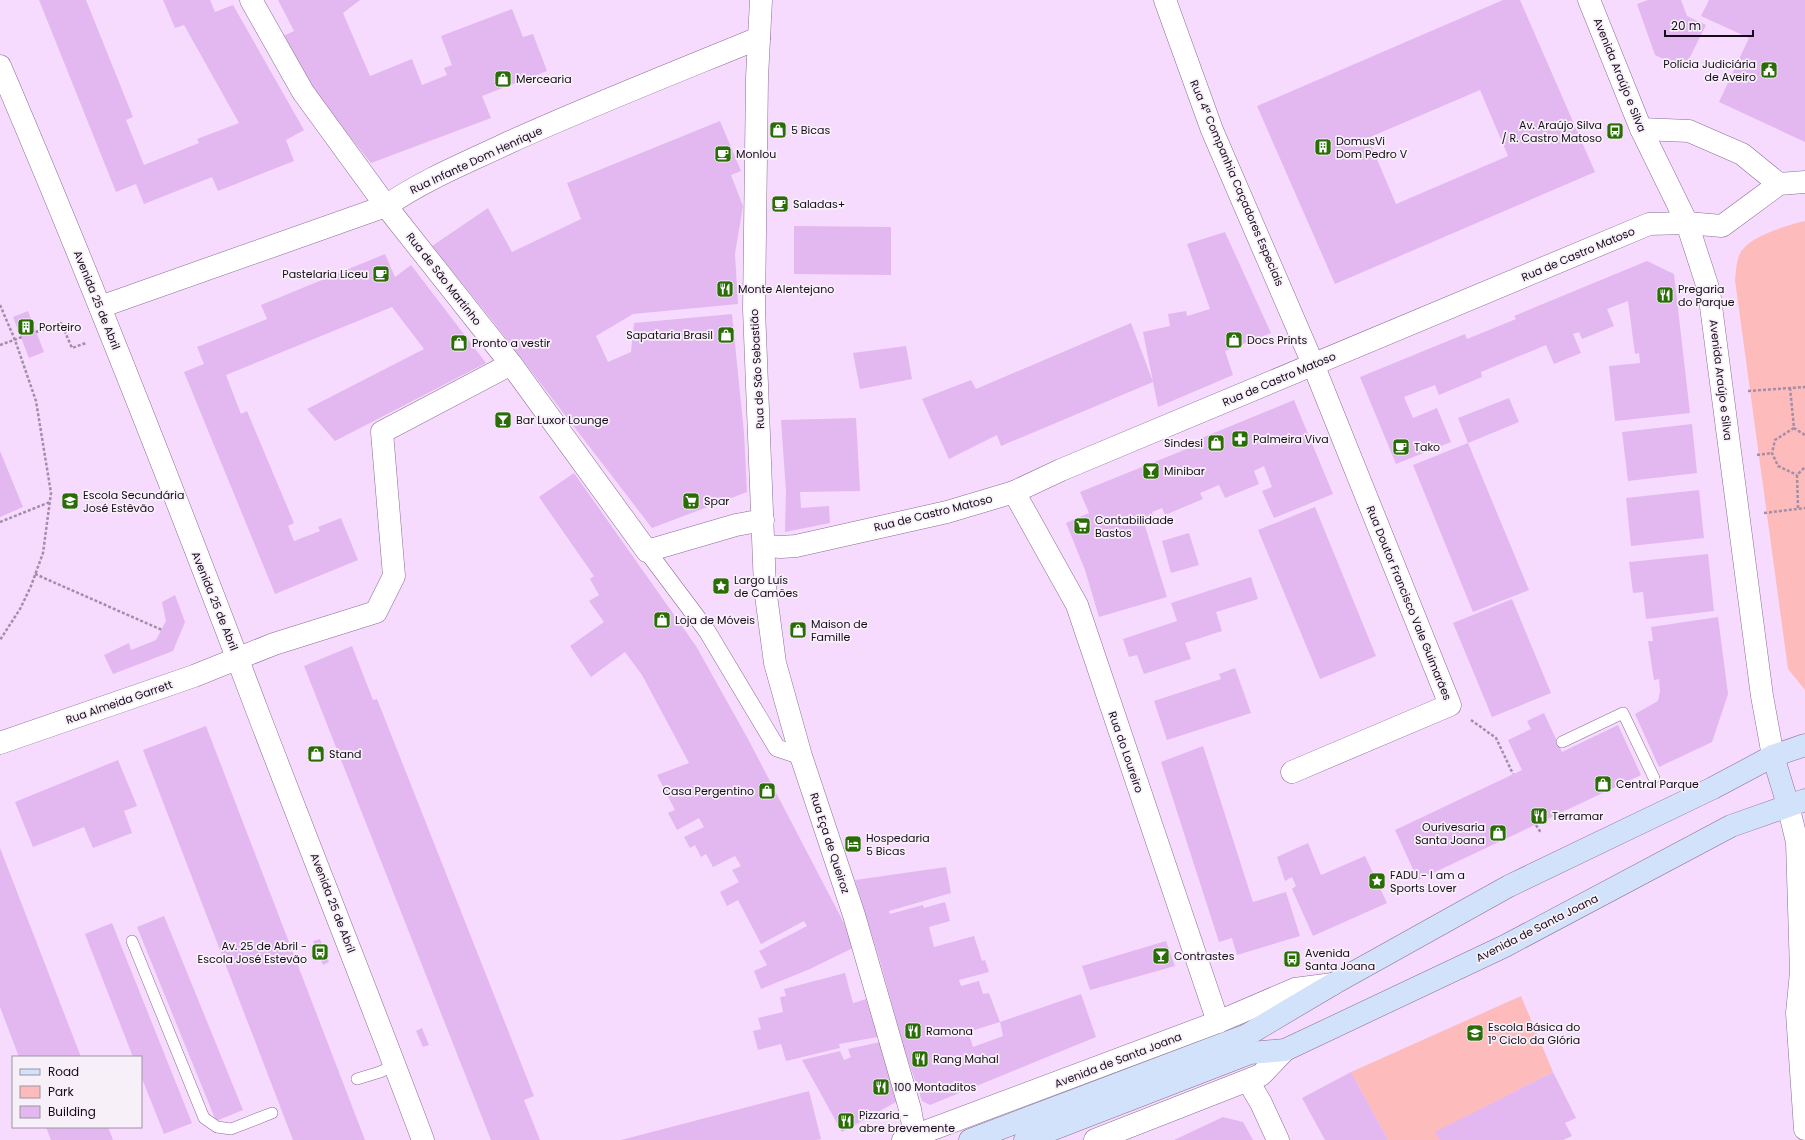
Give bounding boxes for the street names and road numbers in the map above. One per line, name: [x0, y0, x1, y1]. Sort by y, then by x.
street label: Avenida Araújo e Silva: [1590, 15, 1650, 135]
street label: Rua 4ª Companhia Caçadores Especiais: [1186, 77, 1288, 289]
street label: Rua Infante Dom Henrique: [407, 122, 545, 198]
street label: Rua de Castro Matoso: [1519, 223, 1637, 285]
street label: Rua de São Martinho: [403, 229, 485, 329]
street label: Avenida 25 de Abril: [70, 248, 124, 352]
street label: Rua de São Sebastião: [746, 309, 768, 429]
street label: Avenida Araújo e Silva: [1706, 319, 1736, 441]
street label: Rua de Castro Matoso: [1220, 348, 1338, 410]
street label: Rua de Castro Matoso: [872, 491, 994, 535]
street label: Rua Doutor Francisco Vale Guimarães: [1363, 503, 1456, 703]
street label: Avenida 25 de Abril: [188, 549, 242, 653]
street label: Rua Almeida Garrett: [63, 676, 175, 728]
street label: Rua do Loureiro: [1105, 709, 1147, 795]
street label: Rua Eça de Queiroz: [806, 790, 854, 896]
street label: Avenida 25 de Abril: [307, 851, 359, 955]
street label: Avenida de Santa Joana: [1473, 890, 1601, 966]
street label: Avenida de Santa Joana: [1052, 1028, 1184, 1092]

